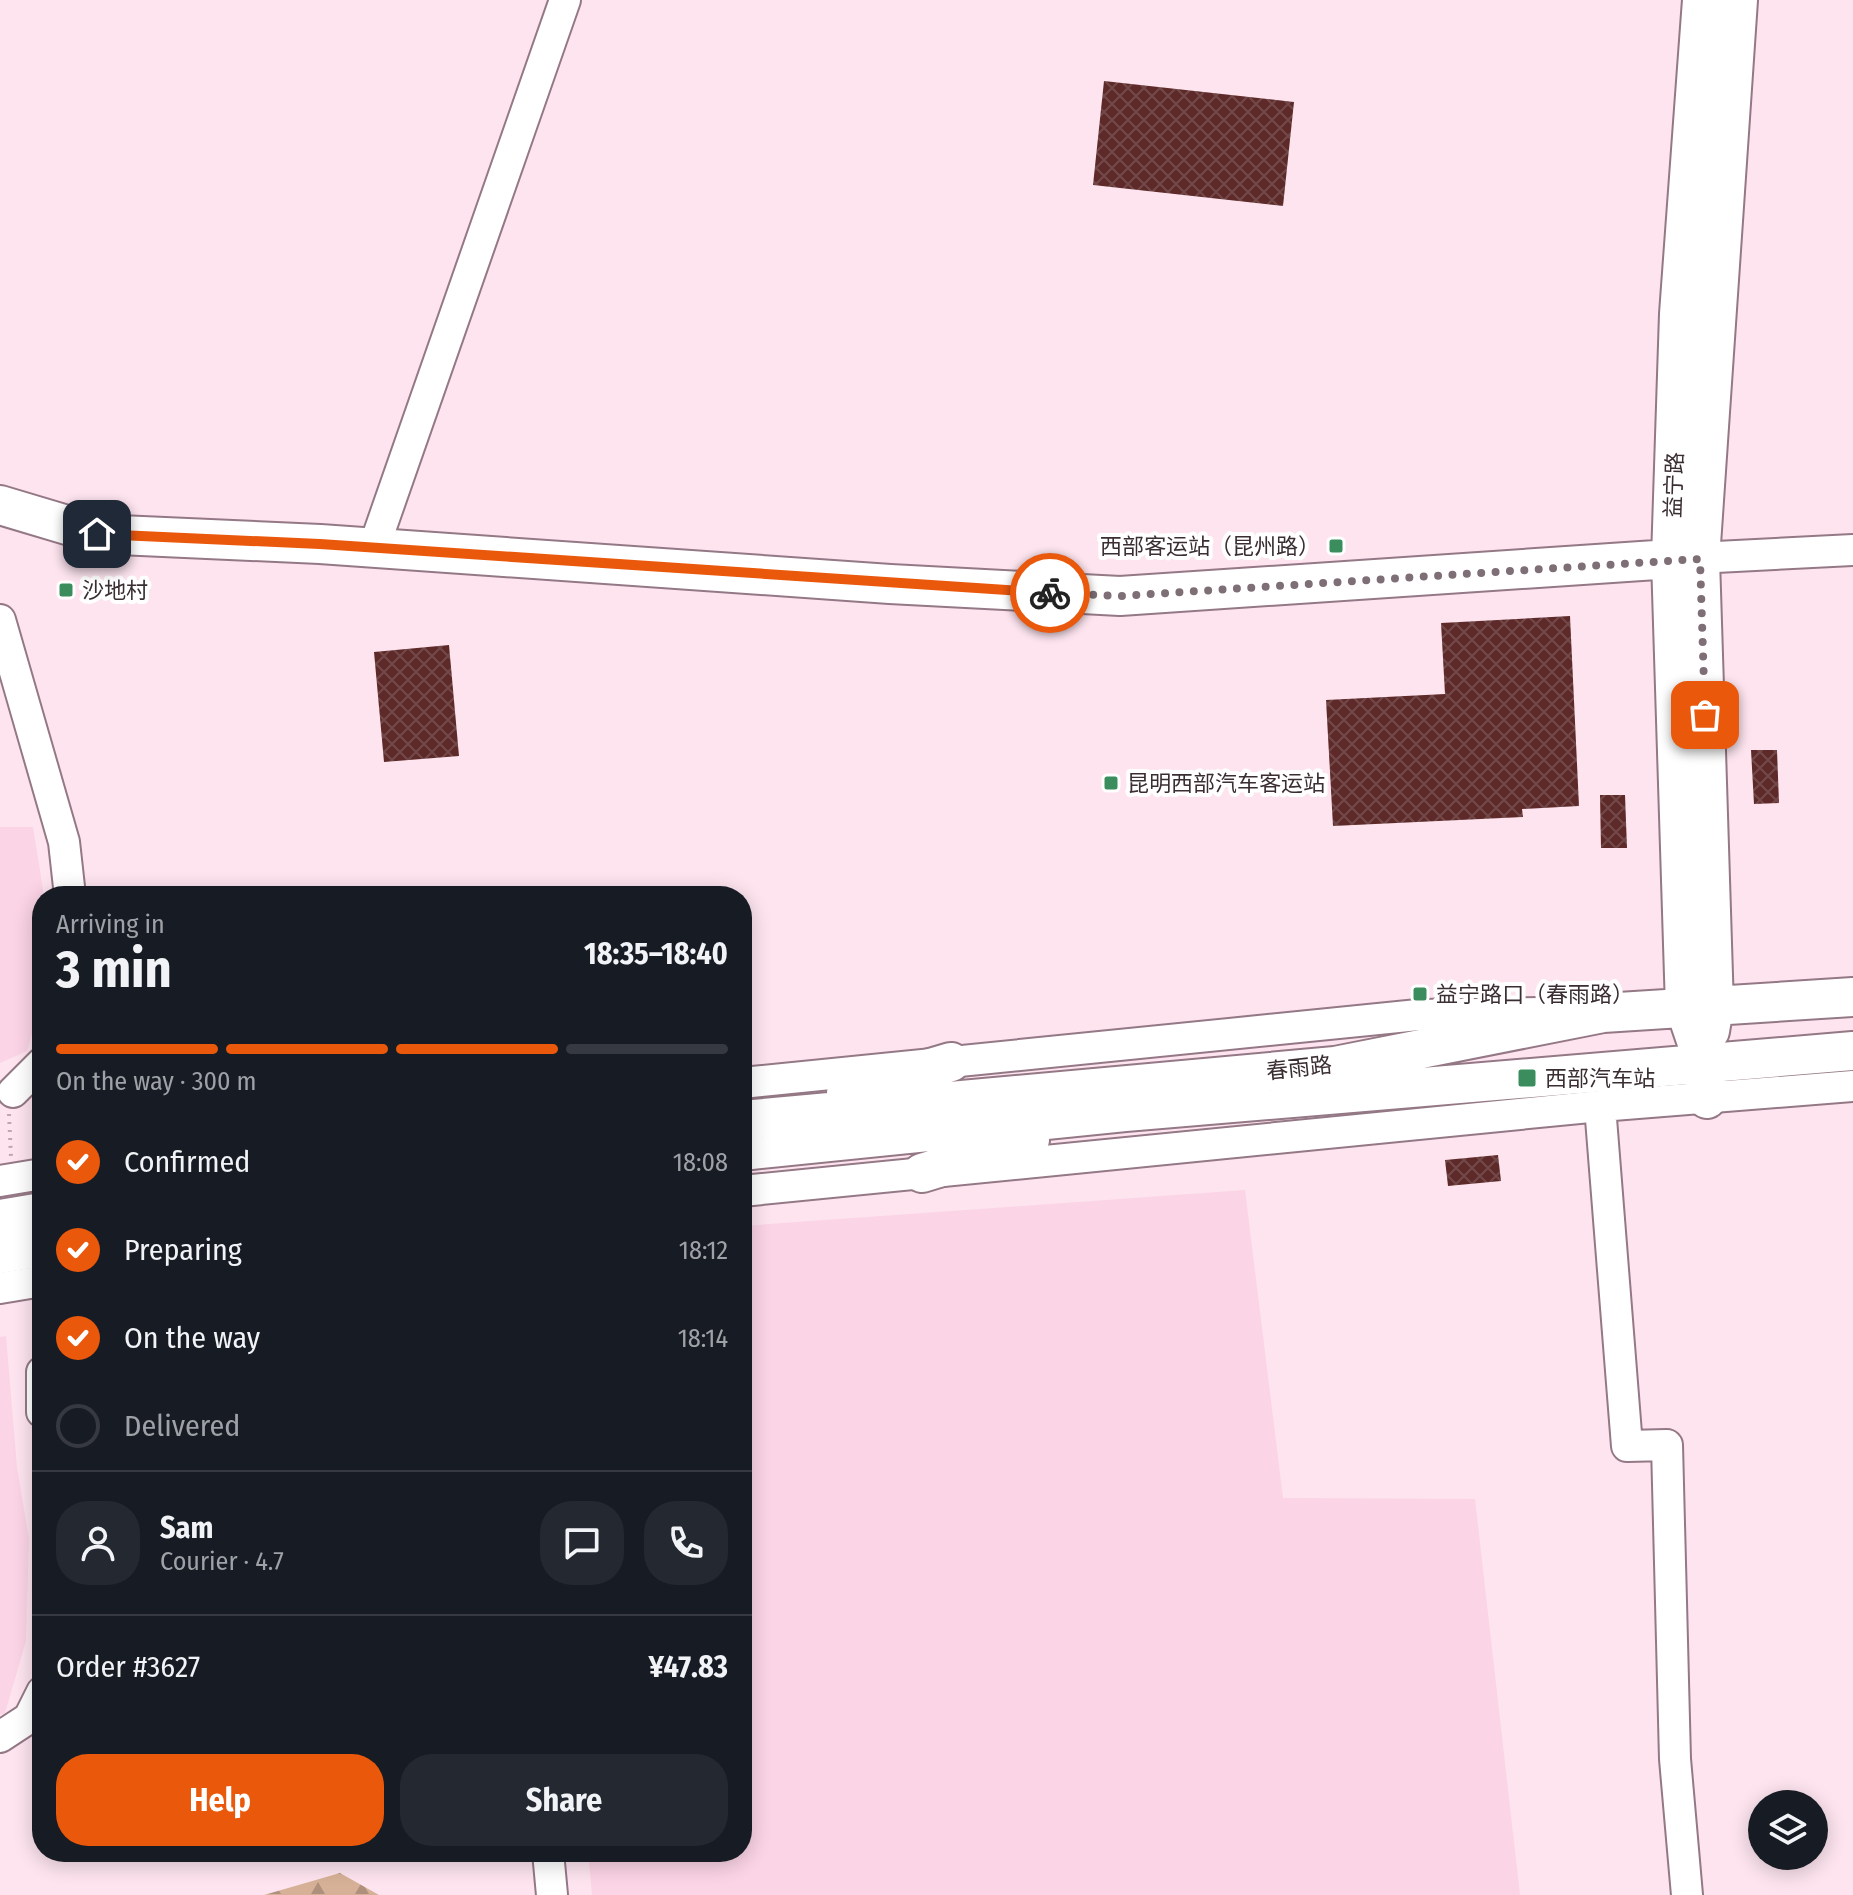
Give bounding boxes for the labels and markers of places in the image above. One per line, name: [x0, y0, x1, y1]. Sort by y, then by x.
pin: [63, 500, 131, 568]
place label: 西部客运站（昆州路）: [1100, 533, 1320, 560]
marker: 西部客运站（昆州路）: [1327, 537, 1345, 555]
place label: 沙地村: [82, 577, 148, 604]
marker: 沙地村: [57, 581, 75, 599]
pin: [1671, 681, 1739, 749]
place label: 昆明西部汽车客运站: [1127, 770, 1325, 797]
marker: 昆明西部汽车客运站: [1102, 774, 1120, 792]
place label: 益宁路口（春雨路）: [1436, 981, 1634, 1008]
marker: 益宁路口（春雨路）: [1411, 985, 1429, 1003]
place label: 西部汽车站: [1545, 1065, 1655, 1092]
marker: 西部汽车站: [1516, 1067, 1538, 1089]

